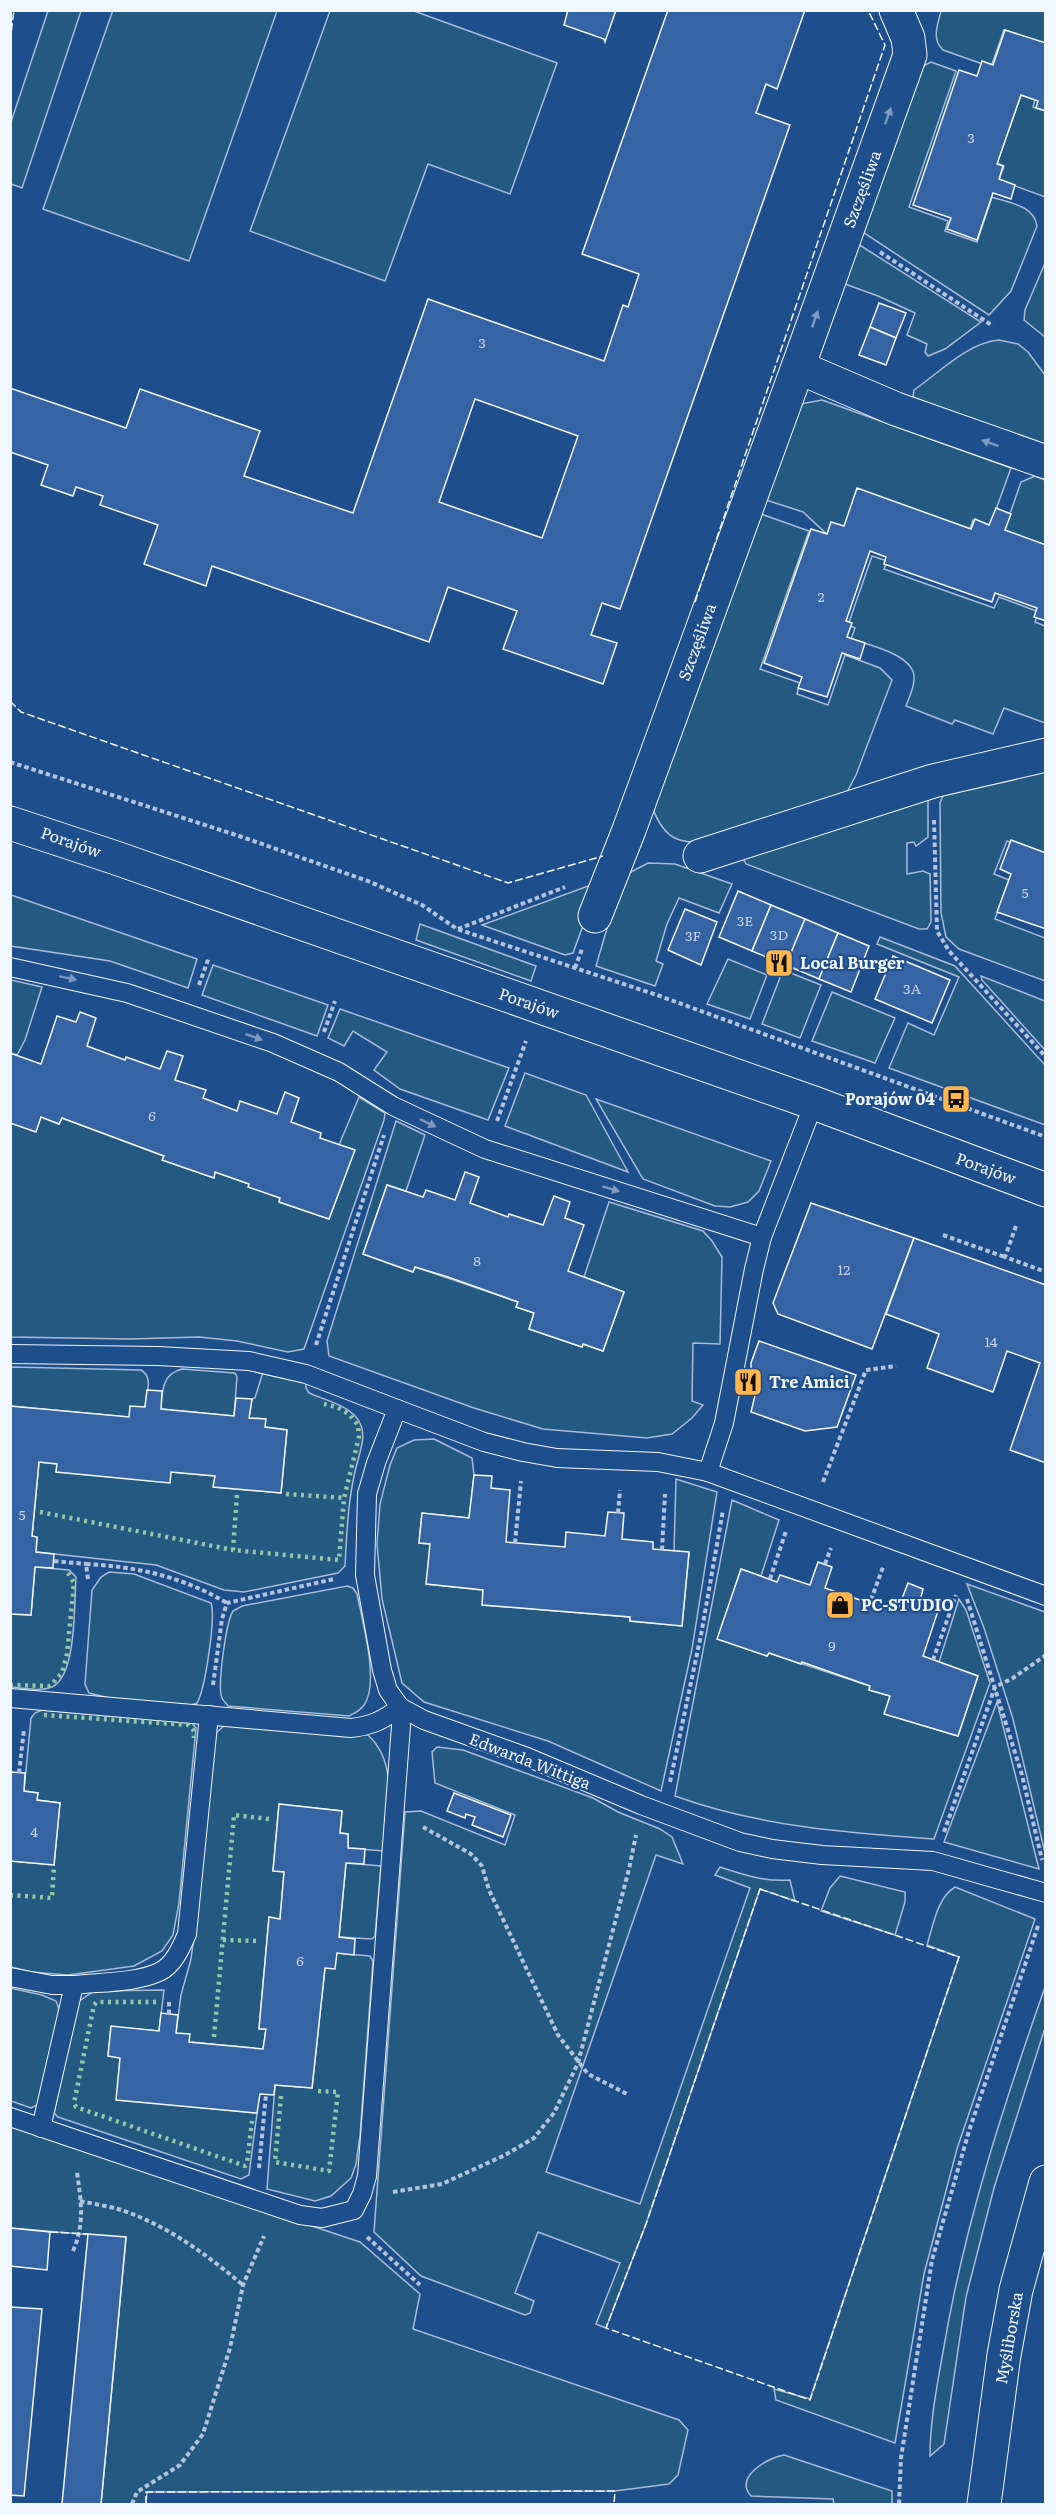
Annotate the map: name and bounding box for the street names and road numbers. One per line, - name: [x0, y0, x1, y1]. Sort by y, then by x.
- street label: Szczęśliwa: [836, 146, 886, 231]
- street label: Szczęśliwa: [671, 599, 721, 684]
- street label: Porajów: [38, 819, 105, 863]
- street label: Porajów: [496, 980, 563, 1024]
- street label: Porajów: [953, 1145, 1020, 1189]
- street label: Edwarda Wittiga: [466, 1726, 595, 1794]
- street label: Myśliborska: [988, 2289, 1028, 2386]

